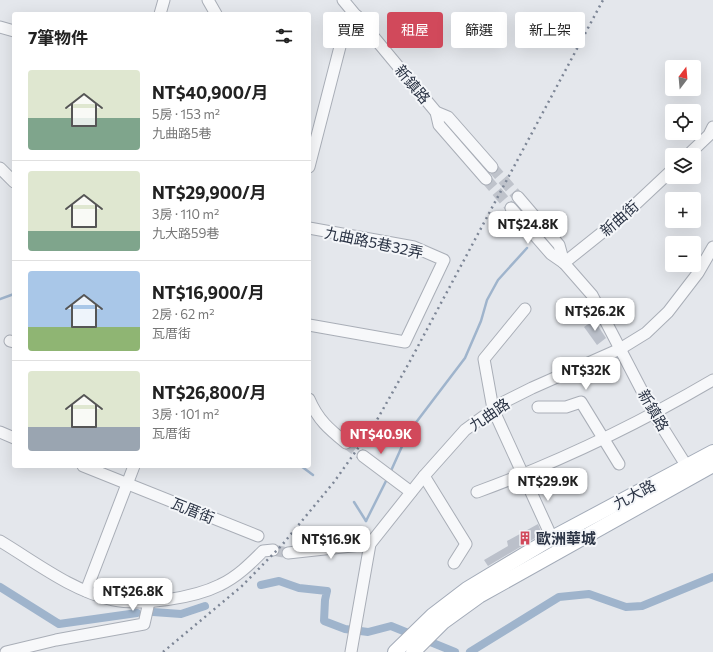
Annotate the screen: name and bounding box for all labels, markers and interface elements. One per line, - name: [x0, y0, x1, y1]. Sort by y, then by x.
- chip: 買屋: [323, 12, 379, 48]
- chip: 租屋: [387, 12, 443, 48]
- chip: 篩選: [451, 12, 507, 48]
- chip: 新上架: [515, 12, 585, 48]
- icon: filters: [273, 25, 295, 47]
- text: 7筆物件: [28, 27, 88, 48]
- north arrow: [665, 60, 701, 96]
- map controls: [665, 60, 701, 272]
- street label: 新鎮路: [392, 61, 434, 107]
- text: NT$40,900/月: [152, 82, 268, 103]
- icon: home: [60, 86, 108, 134]
- button: locate: [665, 104, 701, 140]
- text: 5房 · 153 m²: [152, 106, 220, 122]
- text: 九曲路5巷: [152, 125, 211, 141]
- button: layers: [665, 148, 701, 184]
- text: NT$29,900/月: [152, 182, 267, 203]
- icon: home: [60, 187, 108, 235]
- button: +: [665, 192, 701, 228]
- street label: 新曲街: [596, 196, 642, 240]
- text: 3房 · 110 m²: [152, 206, 219, 222]
- pin: NT$24.8K: [487, 211, 569, 245]
- text: NT$24.8K: [497, 216, 559, 232]
- street label: 九曲路5巷32弄: [323, 223, 425, 261]
- text: 九大路59巷: [152, 225, 219, 241]
- button: −: [665, 236, 701, 272]
- text: NT$16,900/月: [152, 282, 265, 303]
- icon: home: [60, 287, 108, 335]
- pin: NT$26.2K: [554, 298, 636, 332]
- text: NT$26.2K: [565, 303, 625, 319]
- text: 2房 · 62 m²: [152, 306, 214, 322]
- text: 瓦厝街: [152, 325, 191, 341]
- pin: NT$32K: [553, 357, 619, 391]
- text: NT$32K: [561, 362, 611, 378]
- text: NT$26,800/月: [152, 382, 267, 403]
- street label: 新鎮路: [635, 386, 673, 434]
- icon: home: [60, 387, 108, 435]
- street label: 九曲路: [465, 394, 513, 434]
- text: 3房 · 101 m²: [152, 406, 219, 422]
- pin: NT$40.9K: [340, 421, 422, 455]
- text: 瓦厝街: [152, 425, 191, 441]
- text: NT$40.9K: [350, 426, 412, 442]
- pin: NT$29.9K: [507, 468, 589, 502]
- text: NT$29.9K: [517, 473, 579, 489]
- street label: 九大路: [610, 475, 658, 513]
- street label: 瓦厝街: [169, 493, 217, 527]
- pin: NT$16.9K: [290, 526, 372, 560]
- place label: 歐洲華城: [536, 529, 596, 547]
- building icon: 歐洲華城: [517, 530, 533, 546]
- text: NT$16.9K: [301, 531, 361, 547]
- pin: NT$26.8K: [92, 578, 174, 612]
- text: NT$26.8K: [102, 583, 164, 599]

